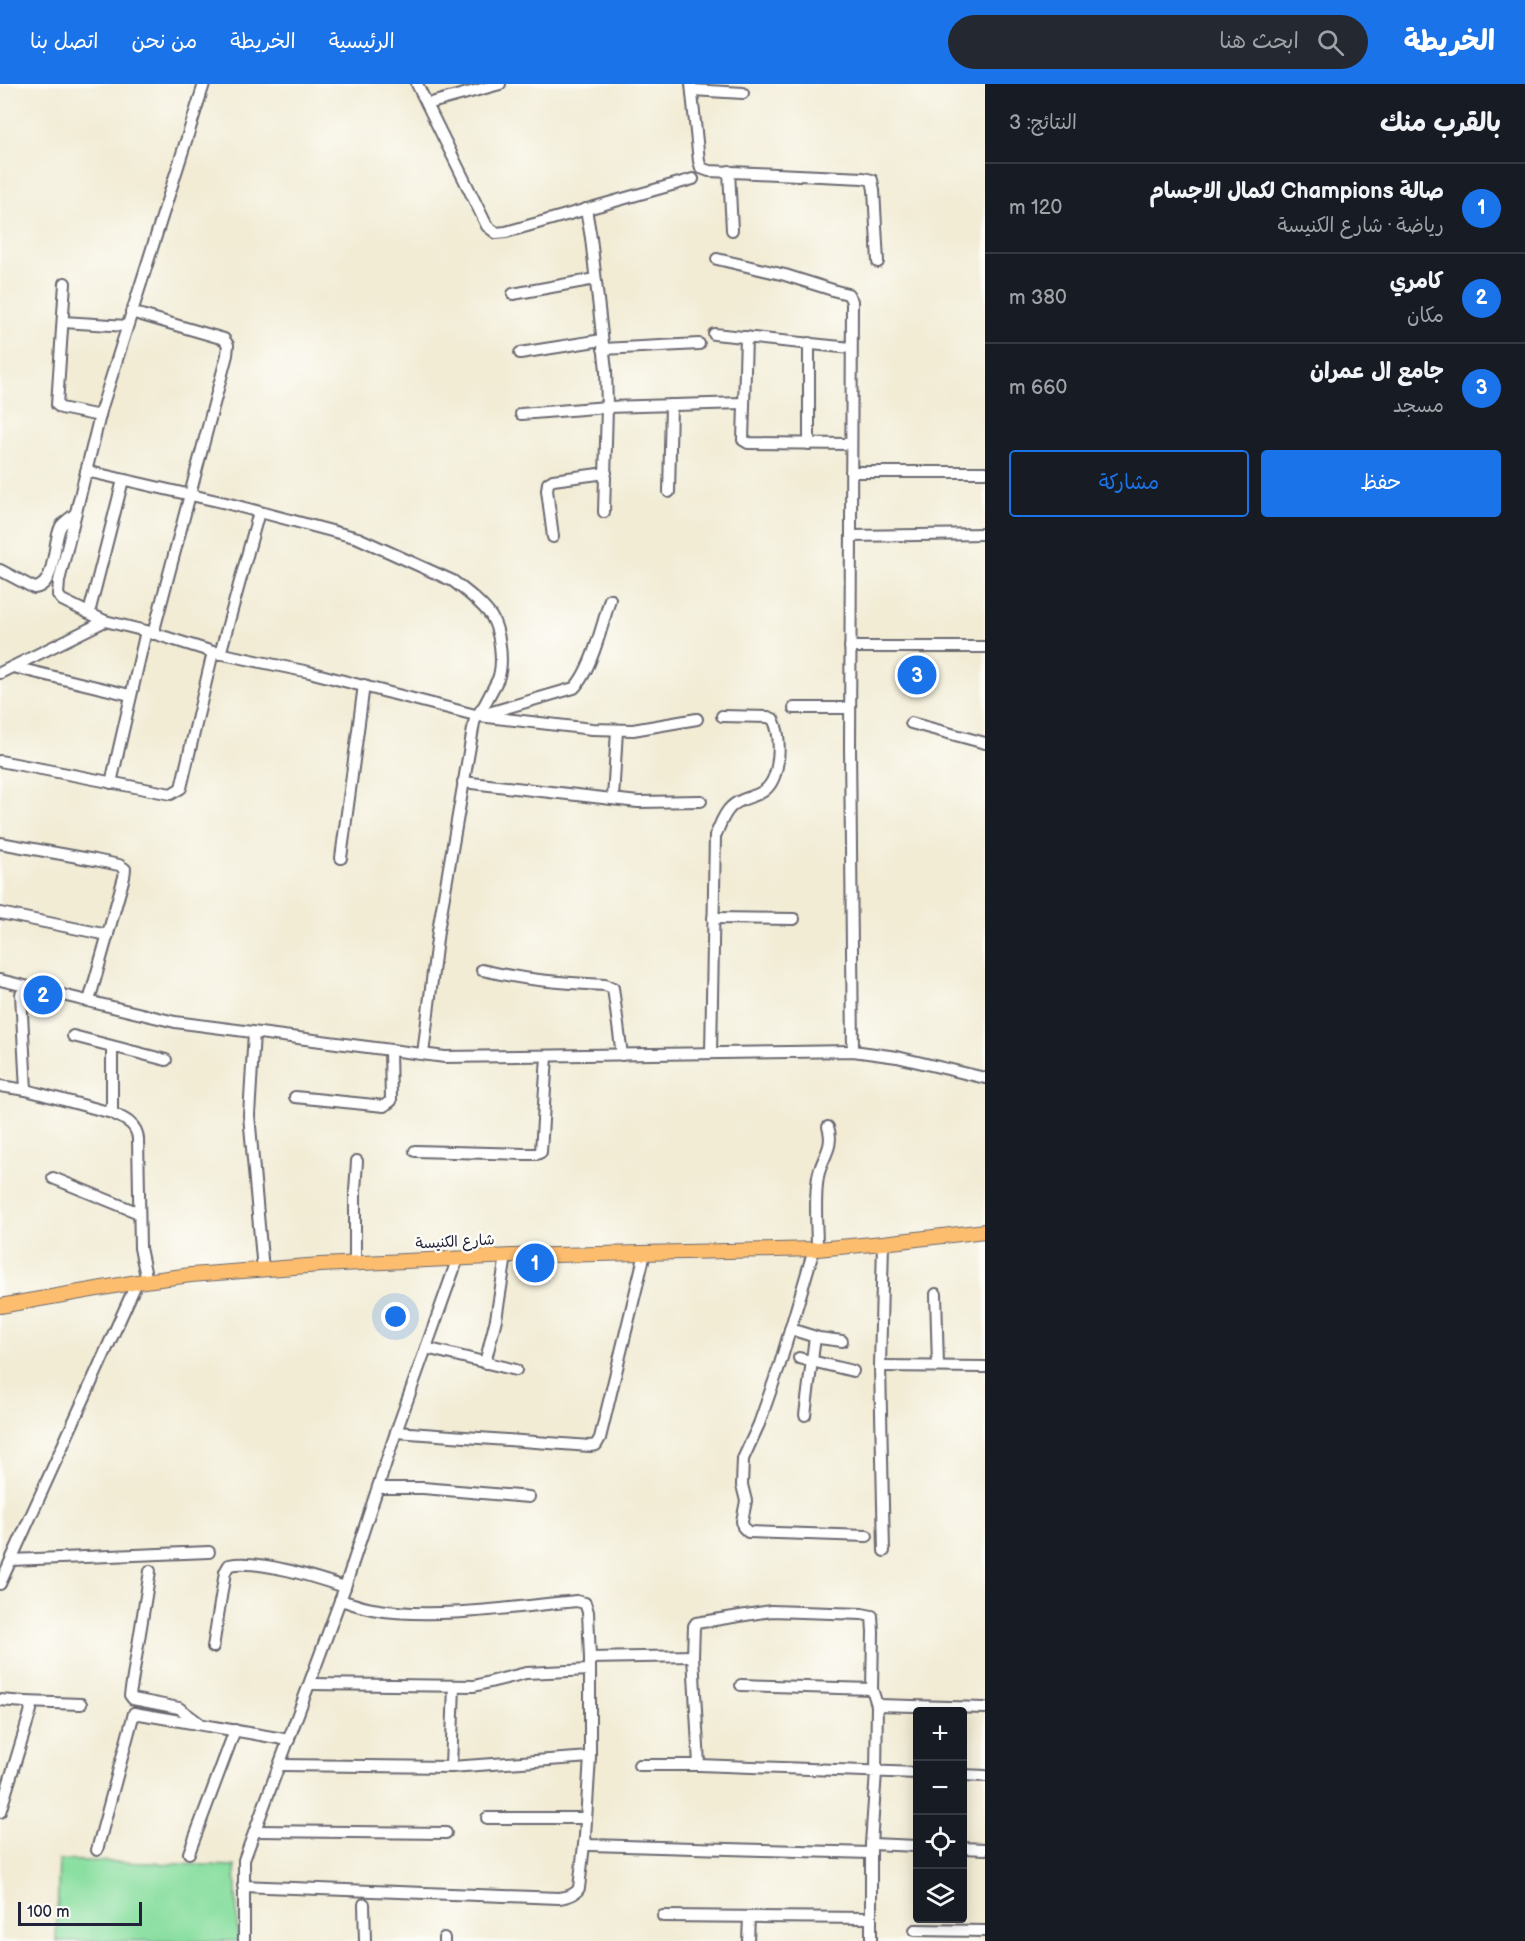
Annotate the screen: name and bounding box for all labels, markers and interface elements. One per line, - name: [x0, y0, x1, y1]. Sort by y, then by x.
- search box: [948, 15, 1368, 69]
- text: الخريطة: [1404, 25, 1495, 58]
- icon: search: [1314, 26, 1347, 59]
- text: ابحث هنا: [1219, 28, 1299, 55]
- text: اتصل بنا: [30, 29, 98, 54]
- text: من نحن: [131, 29, 197, 54]
- text: الخريطة: [230, 29, 296, 54]
- text: الرئيسية: [329, 29, 395, 54]
- text: بالقرب منك: [1380, 108, 1501, 139]
- text: النتائج: 3: [1009, 111, 1077, 135]
- text: صالة Champions لكمال الاجسام: [1149, 178, 1444, 205]
- text: 120 m: [1009, 196, 1062, 220]
- text: 1: [1477, 196, 1486, 220]
- text: رياضة · شارع الكنيسة: [1278, 214, 1444, 238]
- text: كامري: [1390, 268, 1444, 295]
- text: 380 m: [1009, 286, 1067, 310]
- text: 2: [1476, 286, 1488, 310]
- text: مكان: [1407, 304, 1444, 328]
- text: جامع ال عمران: [1310, 358, 1444, 385]
- text: 660 m: [1009, 376, 1067, 400]
- text: 3: [1476, 376, 1487, 400]
- text: مسجد: [1393, 394, 1444, 418]
- button: مشاركة: [1009, 450, 1249, 517]
- button: حفظ: [1261, 450, 1501, 517]
- pin: 3: [898, 652, 936, 698]
- pin: 2: [24, 972, 63, 1018]
- street label: شارع الكنيسة: [415, 1230, 495, 1254]
- pin: 1: [516, 1240, 554, 1286]
- your location: [381, 1302, 410, 1331]
- map controls: [913, 1707, 967, 1923]
- button: +: [913, 1707, 967, 1761]
- button: −: [913, 1761, 967, 1815]
- button: locate: [913, 1815, 967, 1869]
- button: layers: [913, 1869, 967, 1923]
- scale bar: [18, 1899, 142, 1926]
- text: 100 m: [27, 1903, 70, 1922]

